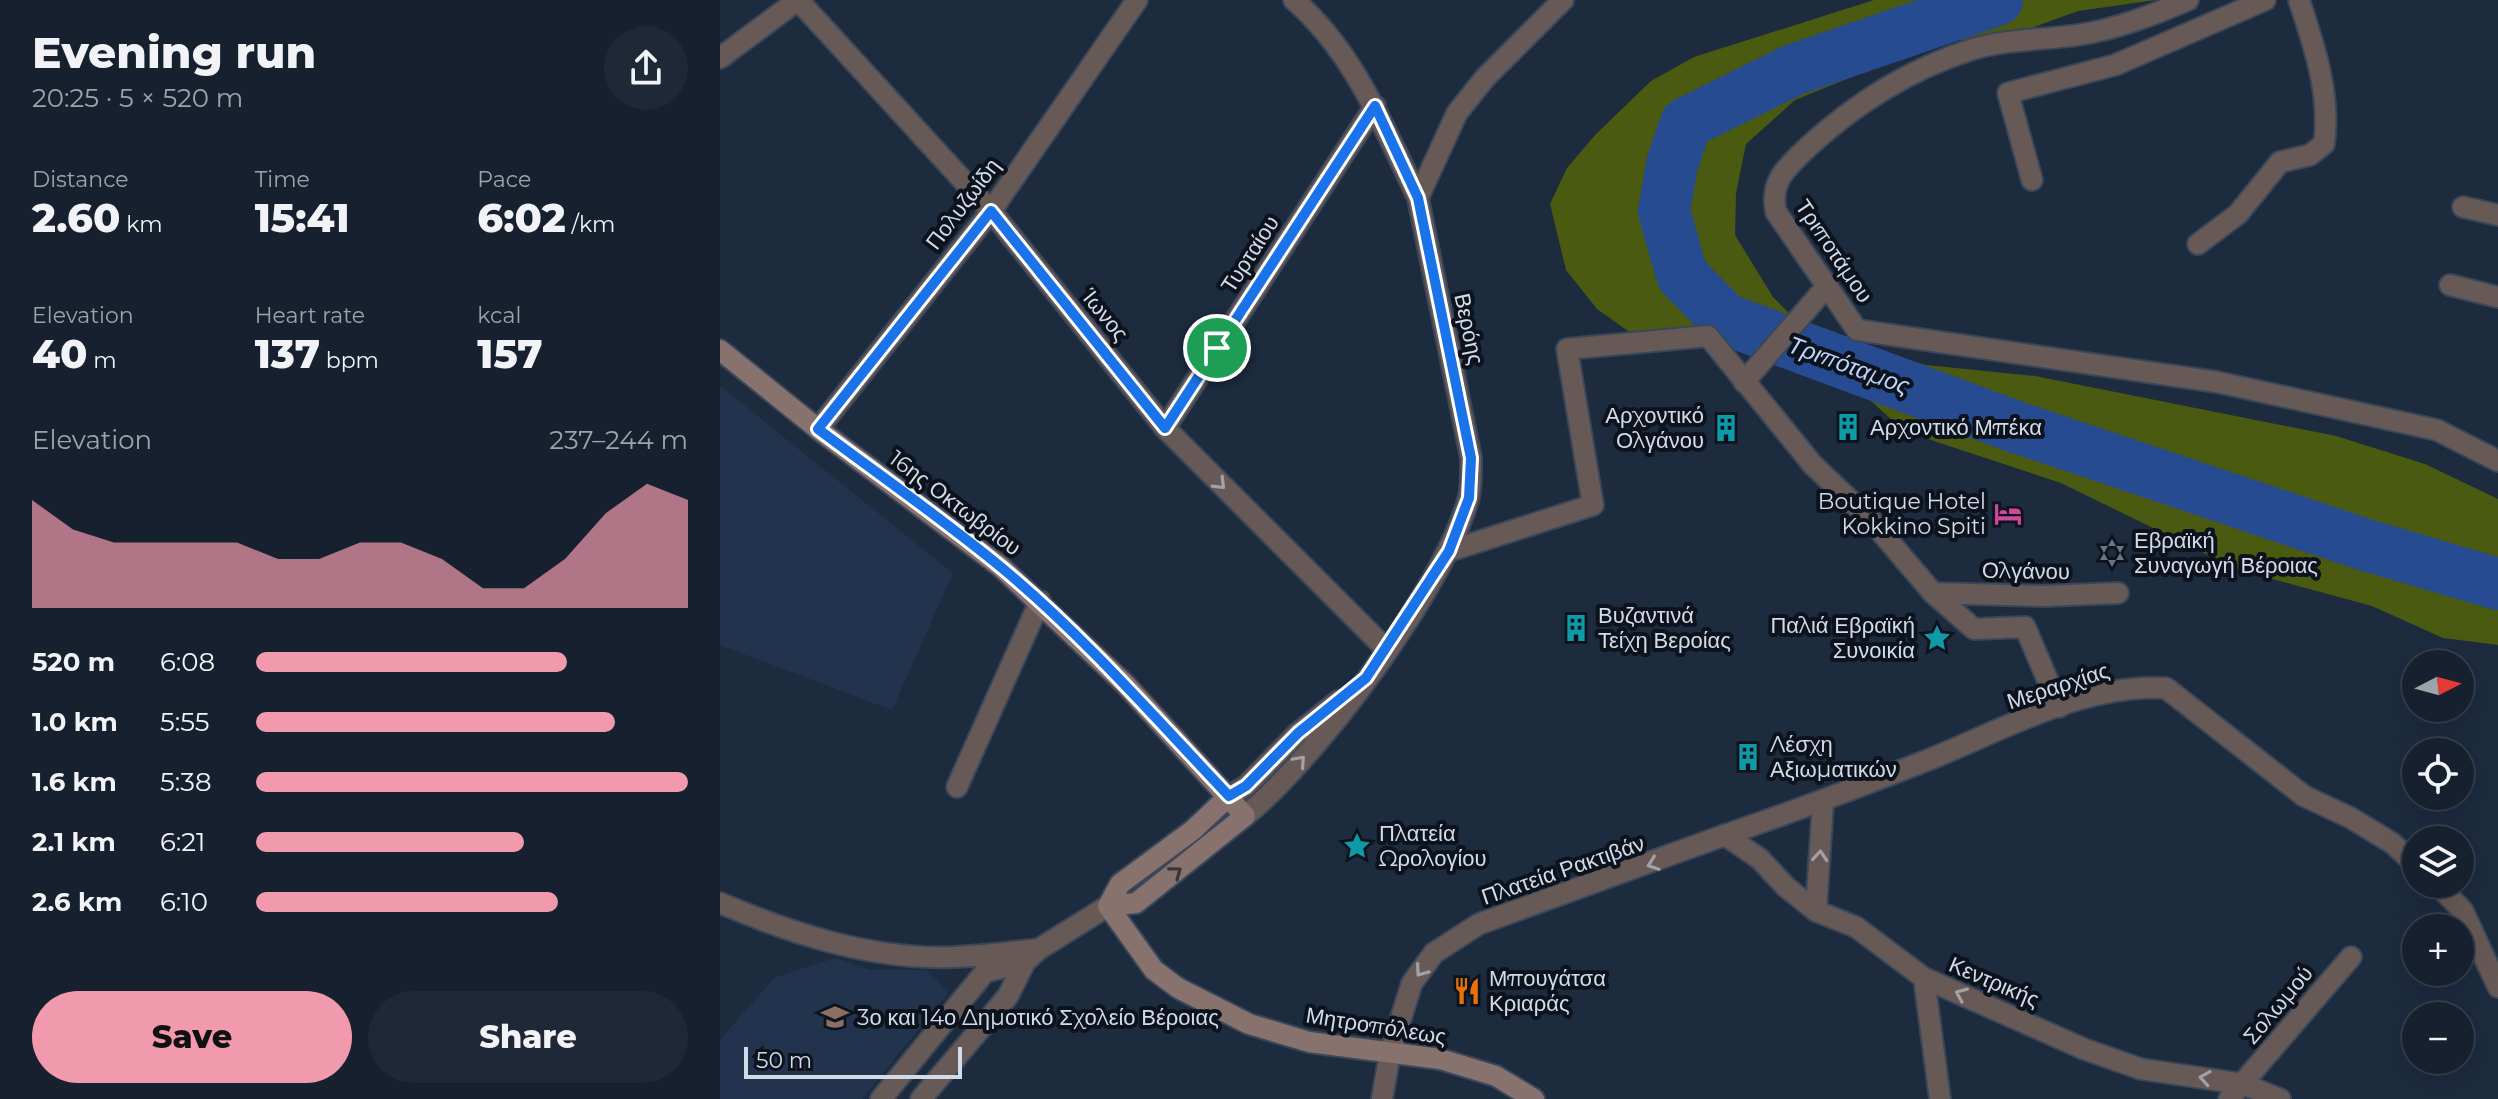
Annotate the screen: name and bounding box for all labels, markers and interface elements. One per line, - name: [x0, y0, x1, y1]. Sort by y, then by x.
- text: Evening run: [32, 25, 316, 79]
- button: share: [604, 26, 688, 110]
- text: 20:25 · 5 × 520 m: [32, 82, 243, 114]
- street label: Πολυζωίδη: [920, 153, 1006, 255]
- text: Distance: [32, 166, 129, 193]
- text: Time: [255, 166, 310, 193]
- text: Pace: [477, 166, 531, 193]
- text: 2.60: [32, 193, 120, 242]
- text: 15:41: [255, 193, 350, 242]
- text: 6:02: [477, 193, 566, 242]
- street label: Τριποτάμου: [1790, 194, 1878, 308]
- text: km: [120, 211, 163, 238]
- text: /km: [566, 211, 615, 238]
- street label: Τυρταίου: [1215, 211, 1285, 297]
- street label: Ίωνος: [1075, 283, 1134, 347]
- street label: Βερόης: [1448, 291, 1490, 367]
- text: Elevation: [32, 302, 134, 329]
- text: Heart rate: [255, 302, 365, 329]
- text: kcal: [477, 302, 521, 329]
- pin: [1183, 314, 1251, 382]
- icon: arrive: [1195, 326, 1239, 370]
- text: 40: [32, 329, 87, 378]
- text: 137: [255, 329, 320, 378]
- text: 157: [477, 329, 543, 378]
- water label: Τριπόταμος: [1784, 330, 1914, 401]
- text: m: [87, 347, 117, 374]
- text: bpm: [320, 347, 379, 374]
- place label: Αρχοντικό Ολγάνου: [1605, 402, 1704, 454]
- building icon: Αρχοντικό Μπέκα: [1833, 412, 1863, 442]
- building icon: Αρχοντικό Ολγάνου: [1711, 413, 1741, 443]
- place label: Αρχοντικό Μπέκα: [1870, 414, 2042, 441]
- text: Elevation: [32, 424, 152, 456]
- text: 237–244 m: [549, 424, 688, 456]
- street label: 16ης Οκτωβρίου: [884, 445, 1026, 561]
- one-way arrow: [1211, 474, 1225, 489]
- place label: Boutique Hotel Kokkino Spiti: [1818, 488, 1986, 540]
- hotel icon: Boutique Hotel Kokkino Spiti: [1993, 499, 2023, 529]
- place label: Εβραϊκή Συναγωγή Βέροιας: [2134, 527, 2318, 579]
- synagogue icon: Εβραϊκή Συναγωγή Βέροιας: [2097, 538, 2127, 568]
- street label: Ολγάνου: [1982, 557, 2070, 585]
- place label: Βυζαντινά Τείχη Βεροίας: [1598, 602, 1731, 654]
- place label: Παλιά Εβραϊκή Συνοικία: [1770, 612, 1915, 664]
- building icon: Βυζαντινά Τείχη Βεροίας: [1561, 613, 1591, 643]
- place icon: Παλιά Εβραϊκή Συνοικία: [1922, 623, 1952, 653]
- text: 520 m: [32, 646, 115, 678]
- text: 6:08: [160, 646, 215, 678]
- north arrow: [2402, 650, 2474, 722]
- map controls: [2402, 650, 2474, 1074]
- street label: Μεραρχίας: [2003, 657, 2113, 715]
- text: 1.0 km: [32, 706, 118, 738]
- text: 5:55: [160, 706, 210, 738]
- place label: Λέσχη Αξιωματικών: [1770, 731, 1897, 783]
- button: locate: [2402, 738, 2474, 810]
- building icon: Λέσχη Αξιωματικών: [1733, 742, 1763, 772]
- one-way arrow: [1290, 755, 1304, 770]
- text: 1.6 km: [32, 766, 117, 798]
- text: 5:38: [160, 766, 211, 798]
- place label: Πλατεία Ωρολογίου: [1379, 820, 1487, 872]
- text: 2.1 km: [32, 826, 116, 858]
- text: 6:21: [160, 826, 206, 858]
- button: layers: [2402, 826, 2474, 898]
- street label: Πλατεία Ρακτιβάν: [1478, 829, 1648, 911]
- place icon: Πλατεία Ωρολογίου: [1342, 831, 1372, 861]
- one-way arrow: [1811, 849, 1828, 862]
- one-way arrow: [1646, 854, 1660, 871]
- one-way arrow: [1167, 868, 1182, 882]
- text: 2.6 km: [32, 886, 122, 918]
- text: 6:10: [160, 886, 208, 918]
- button: +: [2402, 914, 2474, 986]
- street label: Κεντρικής: [1945, 951, 2043, 1013]
- street label: Σολωμού: [2237, 960, 2319, 1050]
- one-way arrow: [1416, 963, 1430, 977]
- place label: Μπουγάτσα Κριαράς: [1489, 965, 1606, 1017]
- restaurant icon: Μπουγάτσα Κριαράς: [1452, 976, 1482, 1006]
- one-way arrow: [1955, 988, 1969, 1004]
- button: Save: [32, 991, 352, 1083]
- button: Share: [368, 991, 688, 1083]
- school or university icon: 3ο και 14ο Δημοτικό Σχολείο Βέροιας: [820, 1002, 850, 1032]
- street label: Μητροπόλεως: [1304, 1002, 1448, 1050]
- button: −: [2402, 1002, 2474, 1074]
- place label: 3ο και 14ο Δημοτικό Σχολείο Βέροιας: [857, 1004, 1219, 1031]
- scale bar: [744, 1043, 962, 1079]
- text: 50 m: [756, 1047, 812, 1074]
- one-way arrow: [2198, 1070, 2212, 1087]

